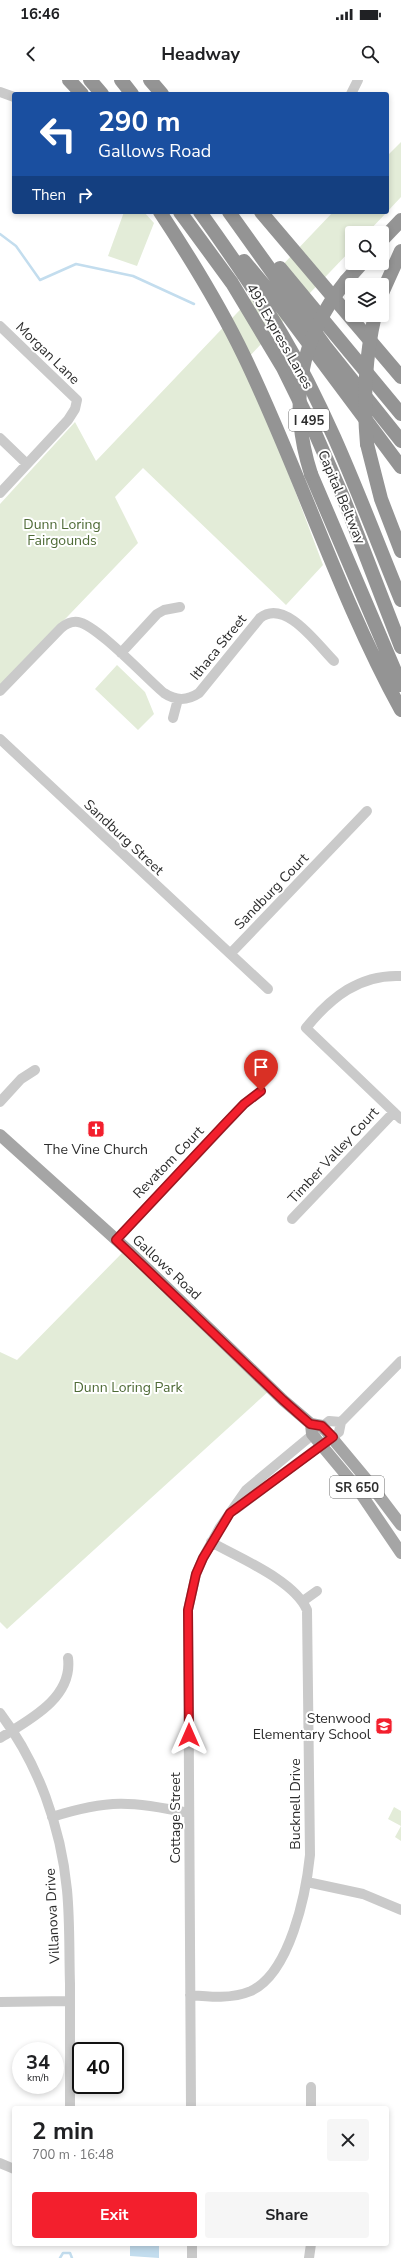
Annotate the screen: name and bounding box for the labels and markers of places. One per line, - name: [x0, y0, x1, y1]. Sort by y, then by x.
- pin: [244, 1050, 278, 1091]
- church icon: The Vine Church: [86, 1119, 106, 1139]
- place label: The Vine Church: [44, 1140, 148, 1159]
- place label: Stenwood Elementary School: [253, 1709, 372, 1744]
- school or university icon: Stenwood Elementary School: [374, 1716, 394, 1736]

